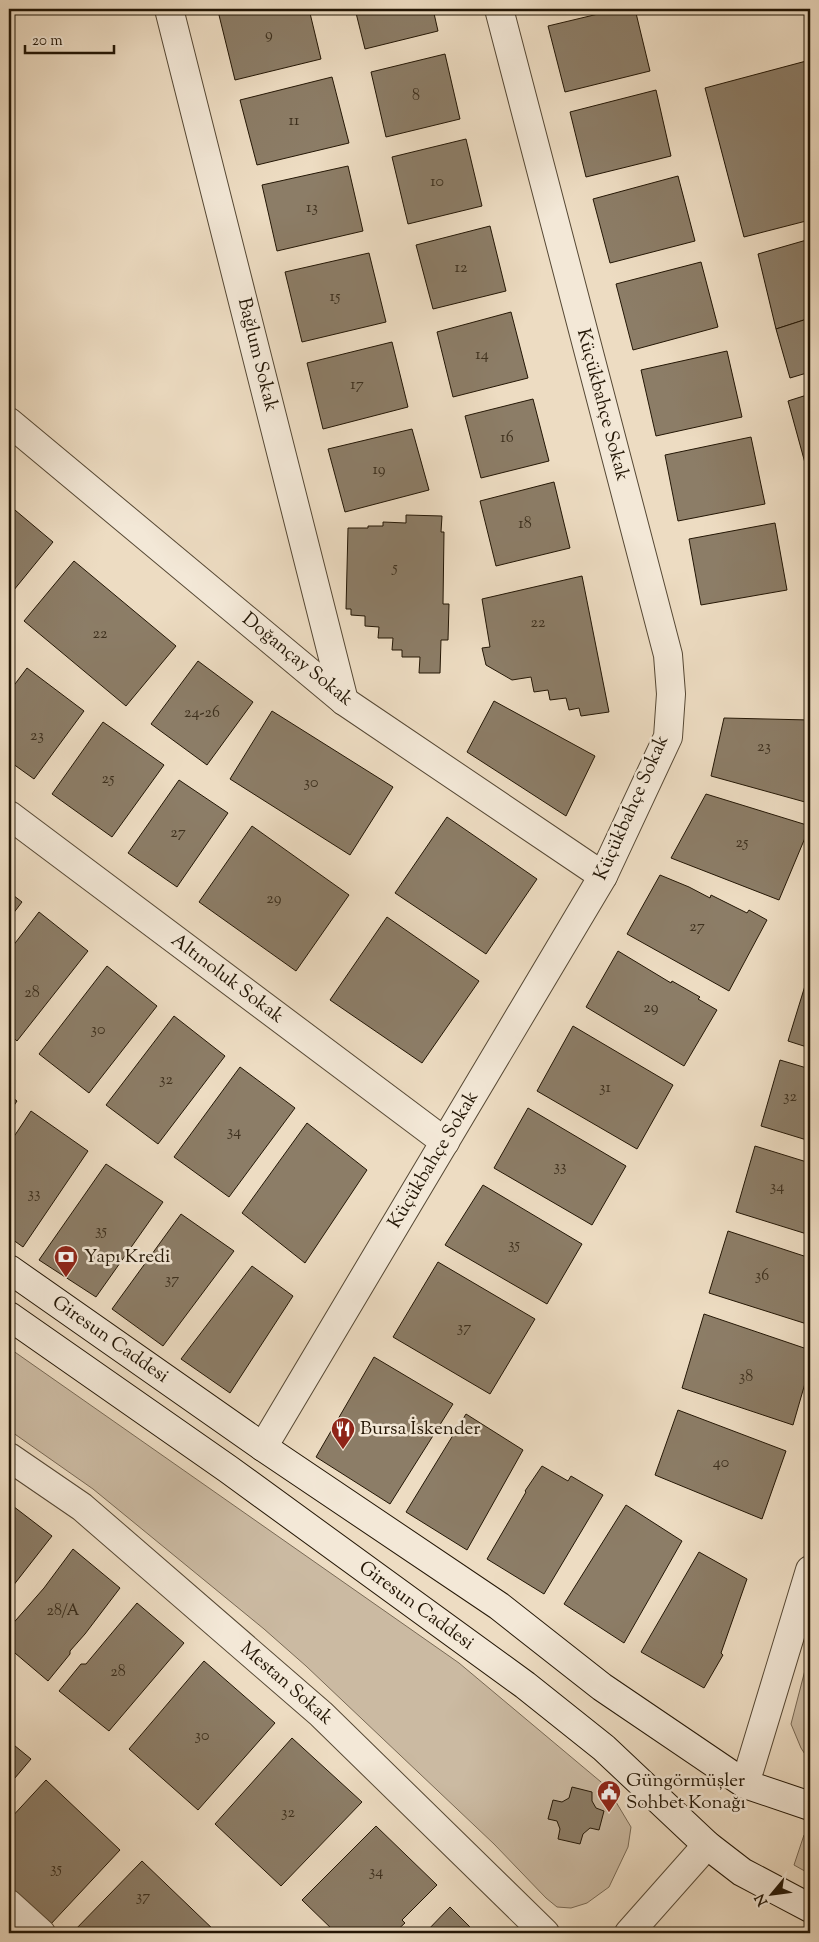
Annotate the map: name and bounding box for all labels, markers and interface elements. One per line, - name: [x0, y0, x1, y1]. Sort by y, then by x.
- scale bar: [25, 22, 114, 54]
- house number: 9: [265, 24, 273, 47]
- text: 20 m: [32, 31, 63, 52]
- house number: 8: [412, 85, 420, 108]
- house number: 11: [289, 110, 300, 133]
- house number: 10: [430, 171, 444, 194]
- house number: 13: [306, 197, 318, 220]
- house number: 12: [455, 257, 468, 280]
- house number: 15: [330, 286, 341, 309]
- street label: Bağlum Sokak: [230, 295, 284, 415]
- street label: Küçükbahçe Sokak: [569, 326, 635, 485]
- house number: 14: [475, 344, 489, 367]
- house number: 17: [350, 374, 364, 397]
- house number: 16: [500, 427, 514, 450]
- house number: 19: [372, 459, 386, 482]
- house number: 18: [518, 513, 532, 536]
- house number: 5: [391, 557, 398, 580]
- street label: Doğançay Sokak: [236, 607, 359, 714]
- house number: 22: [531, 612, 546, 635]
- house number: 22: [93, 623, 108, 646]
- house number: 24-26: [184, 702, 220, 725]
- house number: 23: [30, 725, 44, 748]
- street label: Küçükbahçe Sokak: [588, 730, 676, 885]
- house number: 23: [757, 736, 771, 759]
- house number: 25: [102, 768, 115, 791]
- house number: 30: [304, 772, 318, 795]
- house number: 27: [170, 822, 186, 845]
- house number: 25: [736, 832, 749, 855]
- house number: 29: [266, 888, 282, 911]
- house number: 27: [689, 916, 705, 939]
- street label: Altınoluk Sokak: [165, 927, 290, 1031]
- house number: 28: [24, 982, 40, 1005]
- house number: 29: [643, 997, 659, 1020]
- house number: 30: [91, 1019, 105, 1042]
- house number: 32: [159, 1069, 173, 1092]
- house number: 31: [599, 1077, 612, 1100]
- street label: Küçükbahçe Sokak: [382, 1085, 486, 1234]
- house number: 32: [783, 1086, 797, 1109]
- house number: 34: [227, 1121, 241, 1144]
- house number: 33: [554, 1156, 566, 1179]
- house number: 34: [770, 1176, 784, 1199]
- house number: 33: [28, 1183, 40, 1206]
- house number: 35: [95, 1220, 107, 1243]
- house number: 35: [508, 1234, 520, 1257]
- bank icon: Yapı Kredi: [53, 1244, 79, 1278]
- place label: Yapı Kredi: [84, 1244, 170, 1271]
- house number: 36: [755, 1265, 769, 1288]
- house number: 37: [165, 1269, 179, 1292]
- street label: Giresun Caddesi: [46, 1290, 174, 1390]
- house number: 37: [457, 1317, 471, 1340]
- house number: 38: [739, 1366, 753, 1389]
- restaurant icon: Bursa İskender: [330, 1416, 356, 1450]
- place label: Bursa İskender: [360, 1416, 480, 1443]
- house number: 40: [713, 1452, 729, 1475]
- street label: Giresun Caddesi: [353, 1555, 479, 1657]
- house number: 28/A: [46, 1600, 80, 1623]
- street label: Mestan Sokak: [234, 1636, 339, 1732]
- house number: 28: [110, 1661, 126, 1684]
- house number: 30: [195, 1725, 209, 1748]
- place label: Güngörmüşler Sohbet Konağı: [626, 1768, 746, 1817]
- public building icon: Güngörmüşler Sohbet Konağı: [596, 1779, 622, 1813]
- house number: 32: [281, 1802, 295, 1825]
- house number: 35: [50, 1858, 62, 1881]
- house number: 34: [369, 1861, 383, 1884]
- north arrow: [746, 1870, 796, 1920]
- house number: 37: [136, 1886, 150, 1909]
- text: N: [751, 1890, 774, 1909]

